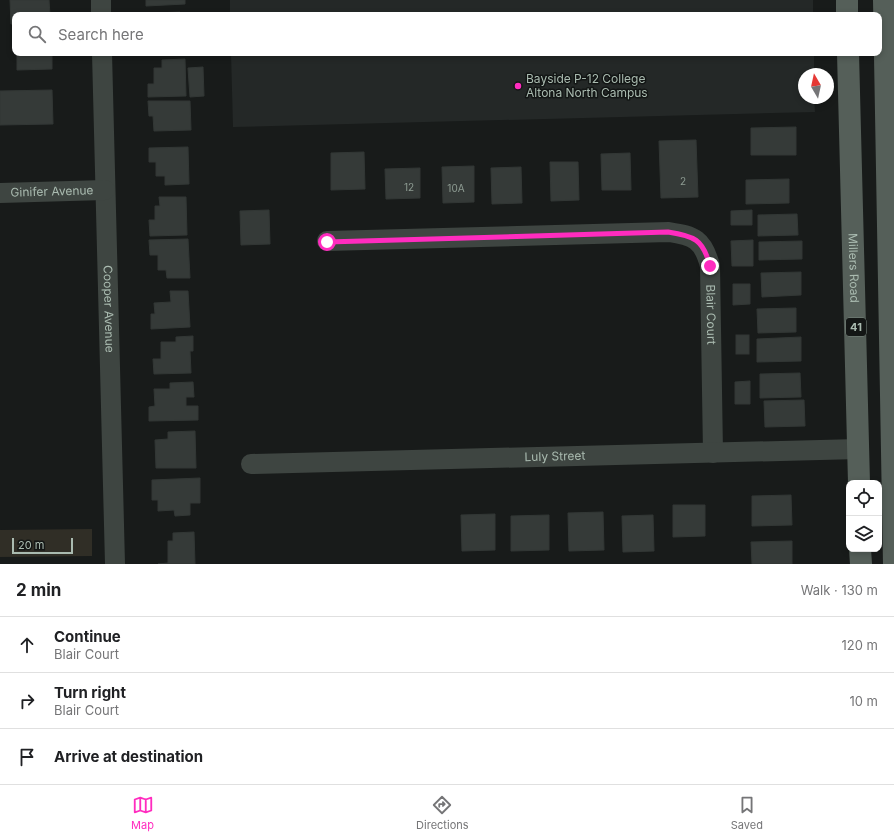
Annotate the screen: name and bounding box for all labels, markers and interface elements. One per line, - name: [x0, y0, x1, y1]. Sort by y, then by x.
- search box: [12, 12, 882, 56]
- icon: search: [26, 23, 48, 45]
- text: Search here: [58, 25, 144, 44]
- north arrow: [798, 68, 834, 104]
- place label: Bayside P-12 College Altona North Campus: [526, 71, 648, 100]
- marker: Bayside P-12 College Altona North Campus: [513, 81, 523, 91]
- house number: 2: [680, 175, 686, 187]
- house number: 12: [404, 181, 414, 193]
- street label: Ginifer Avenue: [10, 182, 94, 200]
- house number: 10A: [447, 182, 465, 194]
- route start: [318, 233, 336, 251]
- street label: Millers Road: [846, 233, 862, 303]
- route end: [701, 257, 719, 275]
- street label: Cooper Avenue: [100, 265, 118, 353]
- street label: Blair Court: [703, 284, 719, 345]
- road number: 41: [846, 318, 866, 336]
- street label: Luly Street: [524, 448, 586, 464]
- map controls: [846, 480, 882, 552]
- button: locate: [846, 480, 882, 516]
- button: layers: [846, 516, 882, 552]
- scale bar: [12, 536, 73, 555]
- text: 20 m: [18, 538, 44, 552]
- text: 2 min: [16, 580, 61, 600]
- text: Walk · 130 m: [801, 582, 878, 598]
- text: Continue: [54, 627, 121, 646]
- icon: ahead: [16, 634, 38, 656]
- text: 120 m: [842, 637, 878, 653]
- text: Blair Court: [54, 646, 119, 662]
- text: Turn right: [54, 683, 126, 702]
- icon: right: [16, 690, 38, 712]
- text: 10 m: [849, 693, 878, 709]
- text: Blair Court: [54, 702, 119, 718]
- icon: arrive: [16, 746, 38, 768]
- text: Arrive at destination: [54, 747, 203, 766]
- tab: Map: [131, 794, 154, 832]
- tab: Directions: [416, 794, 469, 832]
- tab: Saved: [731, 794, 763, 832]

